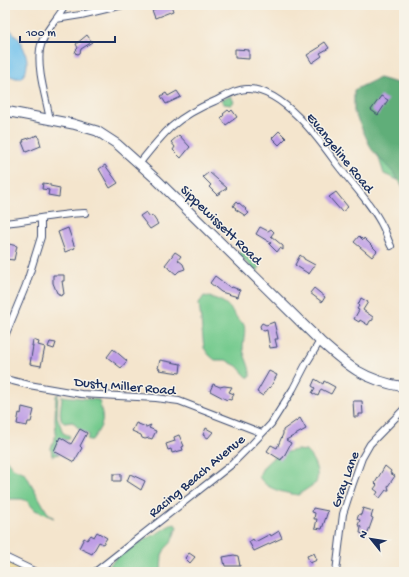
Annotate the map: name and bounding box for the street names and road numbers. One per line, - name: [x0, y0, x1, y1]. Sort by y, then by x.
- street label: Evangeline Road: [301, 110, 378, 199]
- street label: Sippewissett Road: [176, 182, 266, 270]
- street label: Dusty Miller Road: [72, 375, 178, 401]
- street label: Racing Beach Avenue: [146, 431, 250, 522]
- street label: Gray Lane: [328, 449, 365, 510]

